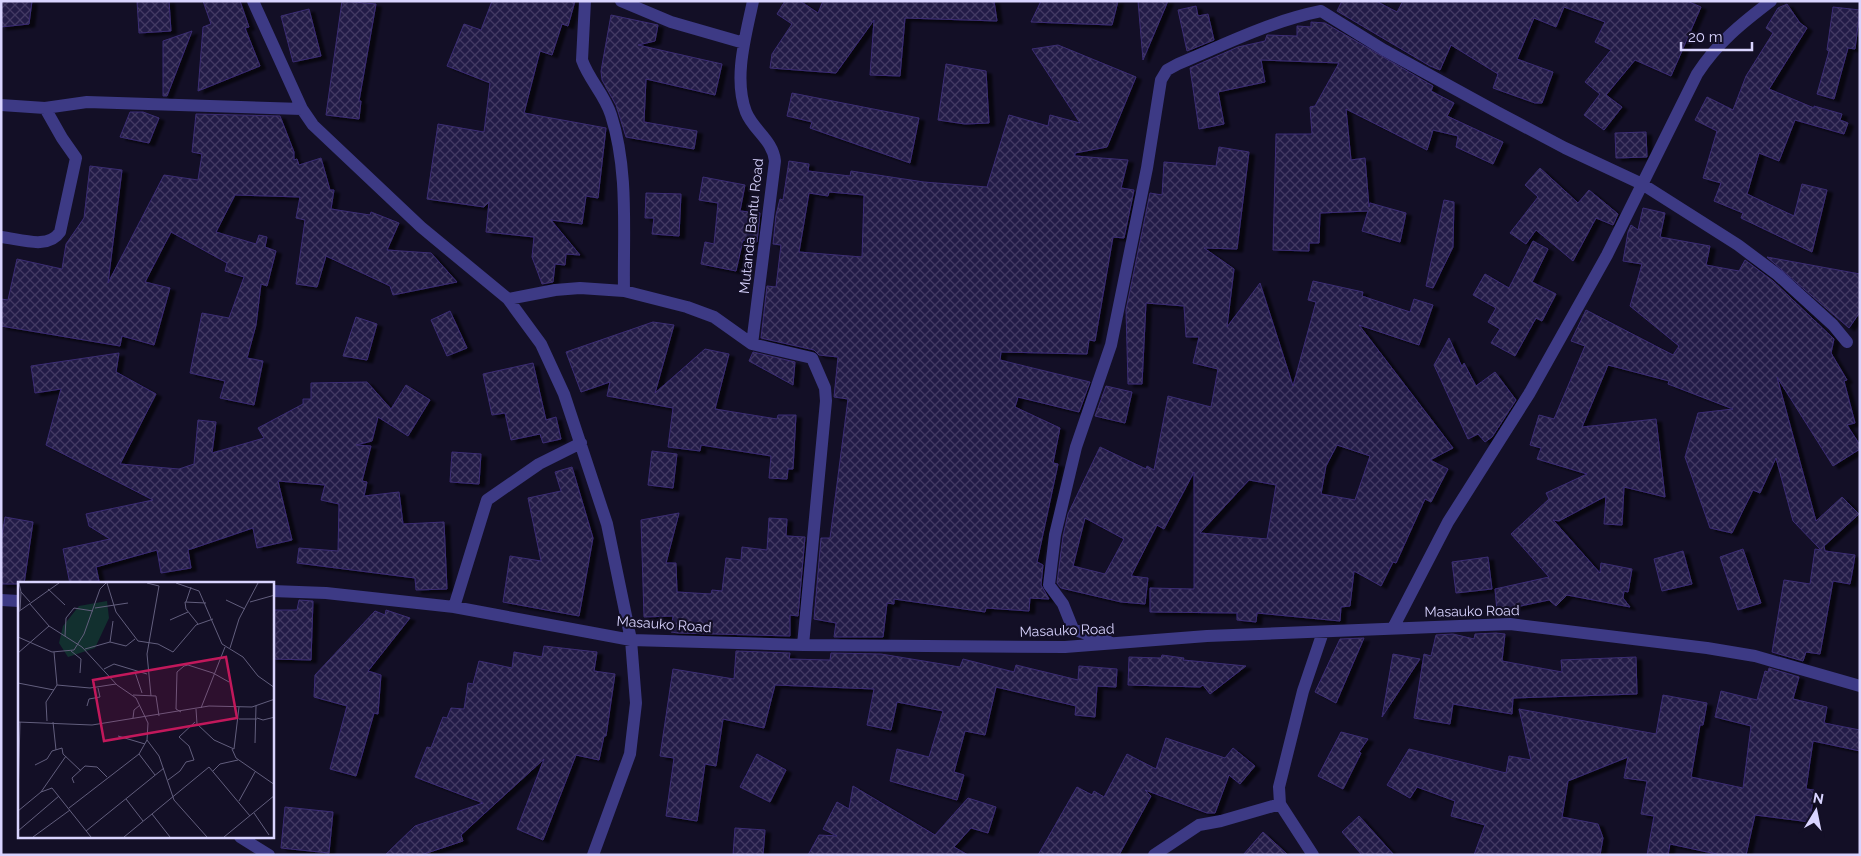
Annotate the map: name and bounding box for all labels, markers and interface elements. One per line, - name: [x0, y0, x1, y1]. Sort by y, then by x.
- scale bar: [1681, 20, 1752, 52]
- text: 20 m: [1688, 28, 1723, 46]
- street label: Mutanda Bantu Road: [736, 157, 766, 295]
- inset map: [18, 582, 274, 838]
- street label: Masauko Road: [1424, 602, 1520, 620]
- street label: Masauko Road: [616, 613, 712, 635]
- street label: Masauko Road: [1019, 620, 1115, 640]
- north arrow: [1791, 786, 1841, 836]
- text: N: [1812, 789, 1825, 807]

